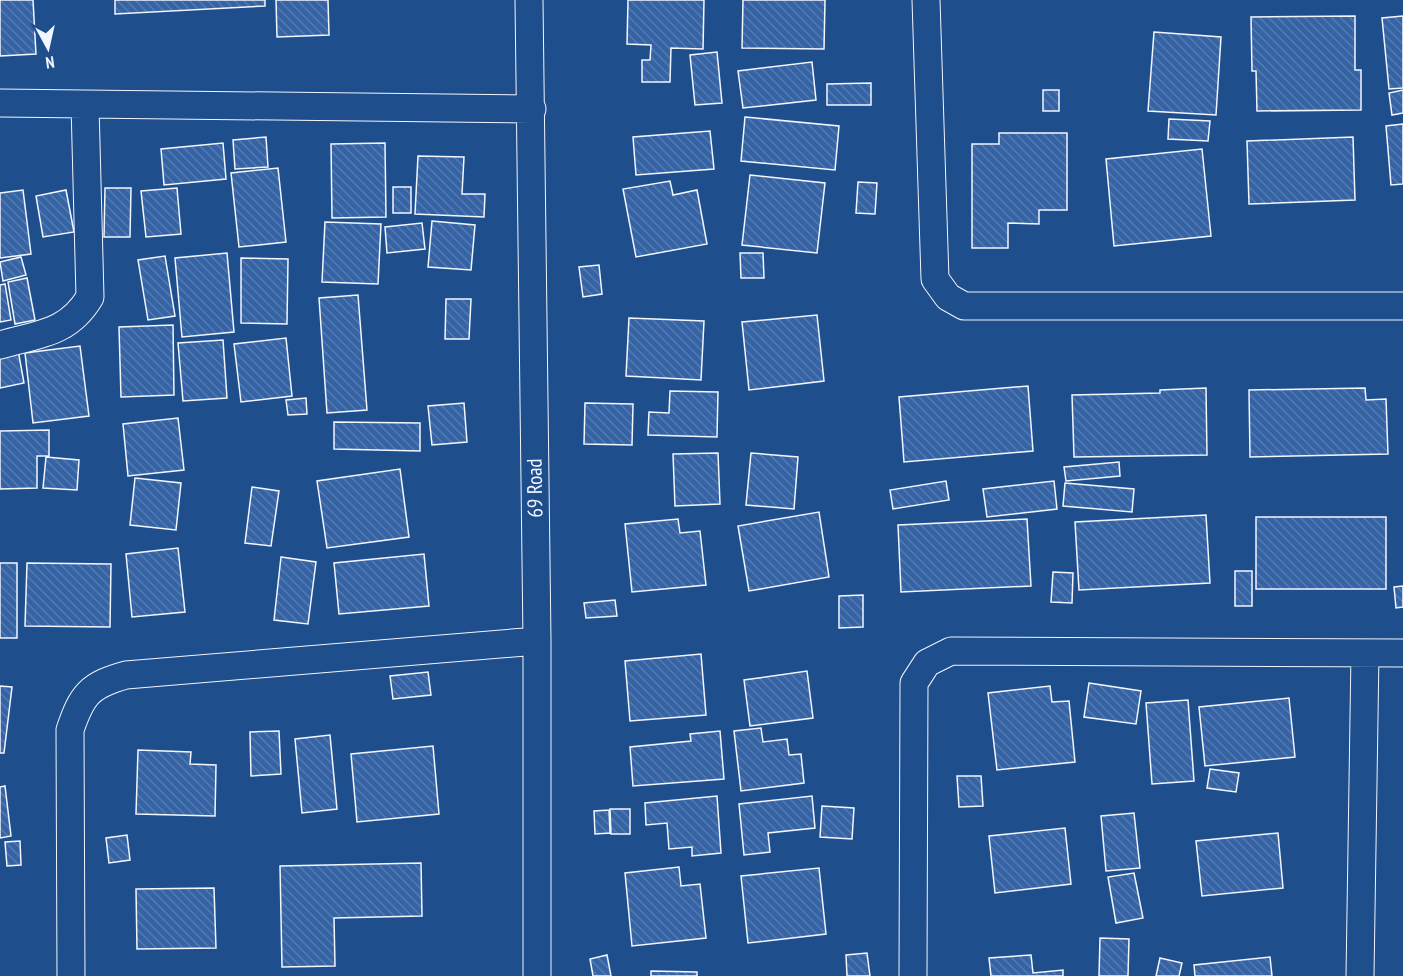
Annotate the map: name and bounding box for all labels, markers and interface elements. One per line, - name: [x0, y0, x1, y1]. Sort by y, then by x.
- north arrow: [18, 18, 78, 78]
- text: N: [44, 52, 56, 73]
- street label: 69 Road: [520, 458, 549, 518]

